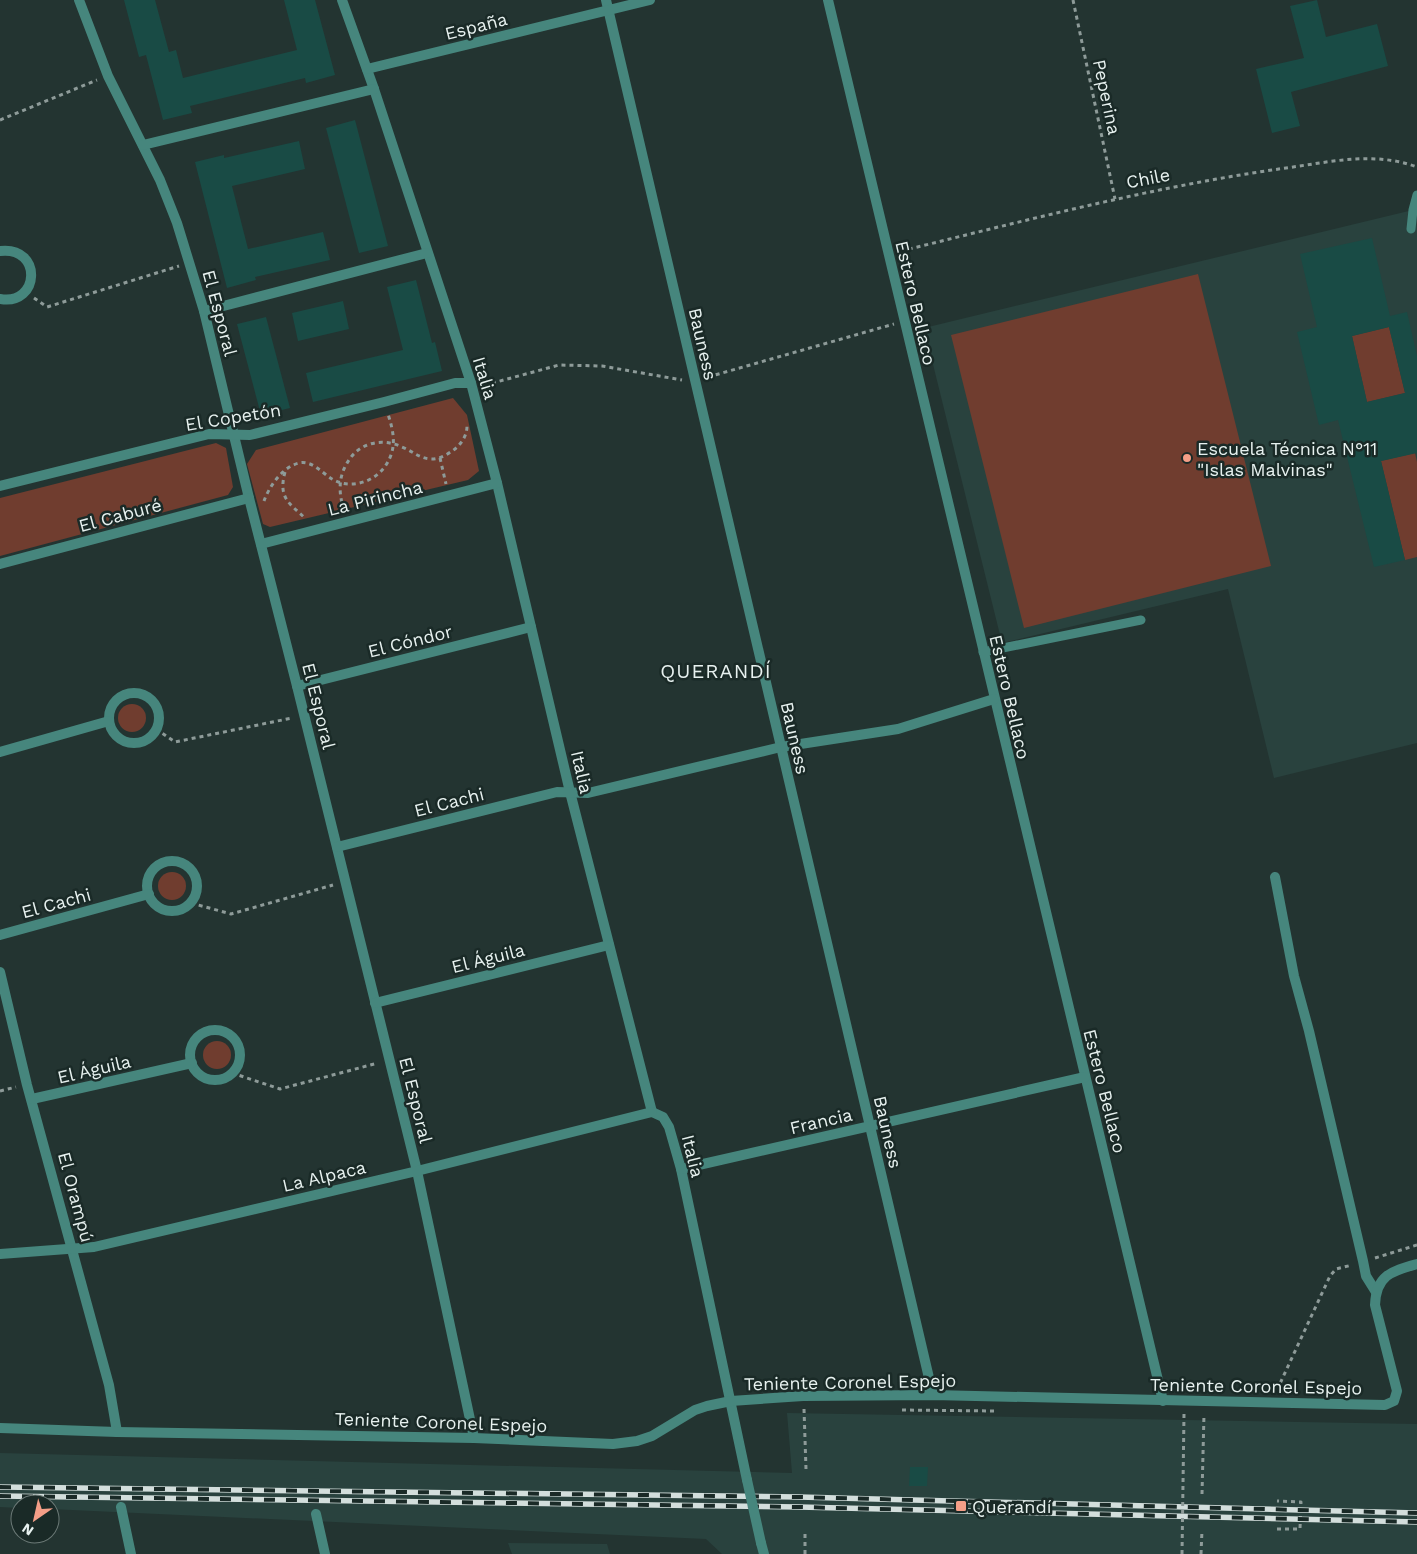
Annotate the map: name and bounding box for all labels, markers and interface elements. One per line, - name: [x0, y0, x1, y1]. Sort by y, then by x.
- street label: España: [443, 8, 509, 44]
- street label: Peperina: [1089, 57, 1125, 137]
- street label: Chile: [1124, 163, 1172, 193]
- street label: Estero Bellaco: [891, 239, 941, 367]
- street label: El Esporal: [198, 268, 242, 359]
- street label: Bauness: [684, 306, 722, 382]
- street label: Italia: [469, 354, 501, 402]
- street label: El Copetón: [184, 399, 282, 435]
- place label: Escuela Técnica N°11 "Islas Malvinas": [1197, 438, 1377, 480]
- marker: Escuela Técnica N°11 "Islas Malvinas": [1181, 452, 1193, 464]
- street label: La Pirincha: [325, 476, 425, 520]
- street label: El Caburé: [76, 494, 164, 536]
- street label: El Cóndor: [366, 620, 454, 662]
- street label: Estero Bellaco: [985, 633, 1035, 761]
- district label: QUERANDÍ: [660, 659, 772, 683]
- street label: El Esporal: [298, 661, 340, 752]
- street label: Bauness: [776, 700, 814, 776]
- street label: Italia: [567, 748, 597, 796]
- street label: El Cachi: [412, 783, 486, 821]
- street label: El Cachi: [19, 884, 93, 922]
- street label: El Águila: [449, 939, 527, 977]
- street label: Estero Bellaco: [1079, 1027, 1131, 1155]
- street label: El Águila: [55, 1050, 133, 1088]
- street label: El Esporal: [395, 1055, 437, 1146]
- street label: Bauness: [869, 1094, 907, 1170]
- street label: Francia: [788, 1104, 854, 1138]
- street label: Italia: [678, 1132, 708, 1180]
- street label: El Orampú: [54, 1150, 98, 1244]
- street label: La Alpaca: [280, 1156, 368, 1196]
- street label: Teniente Coronel Espejo: [744, 1370, 956, 1394]
- street label: Teniente Coronel Espejo: [1150, 1374, 1362, 1398]
- street label: Teniente Coronel Espejo: [334, 1408, 548, 1436]
- north arrow: [10, 1494, 60, 1544]
- place label: Querandí: [972, 1496, 1052, 1517]
- marker: Querandí: [954, 1499, 968, 1513]
- text: N: [19, 1520, 37, 1539]

